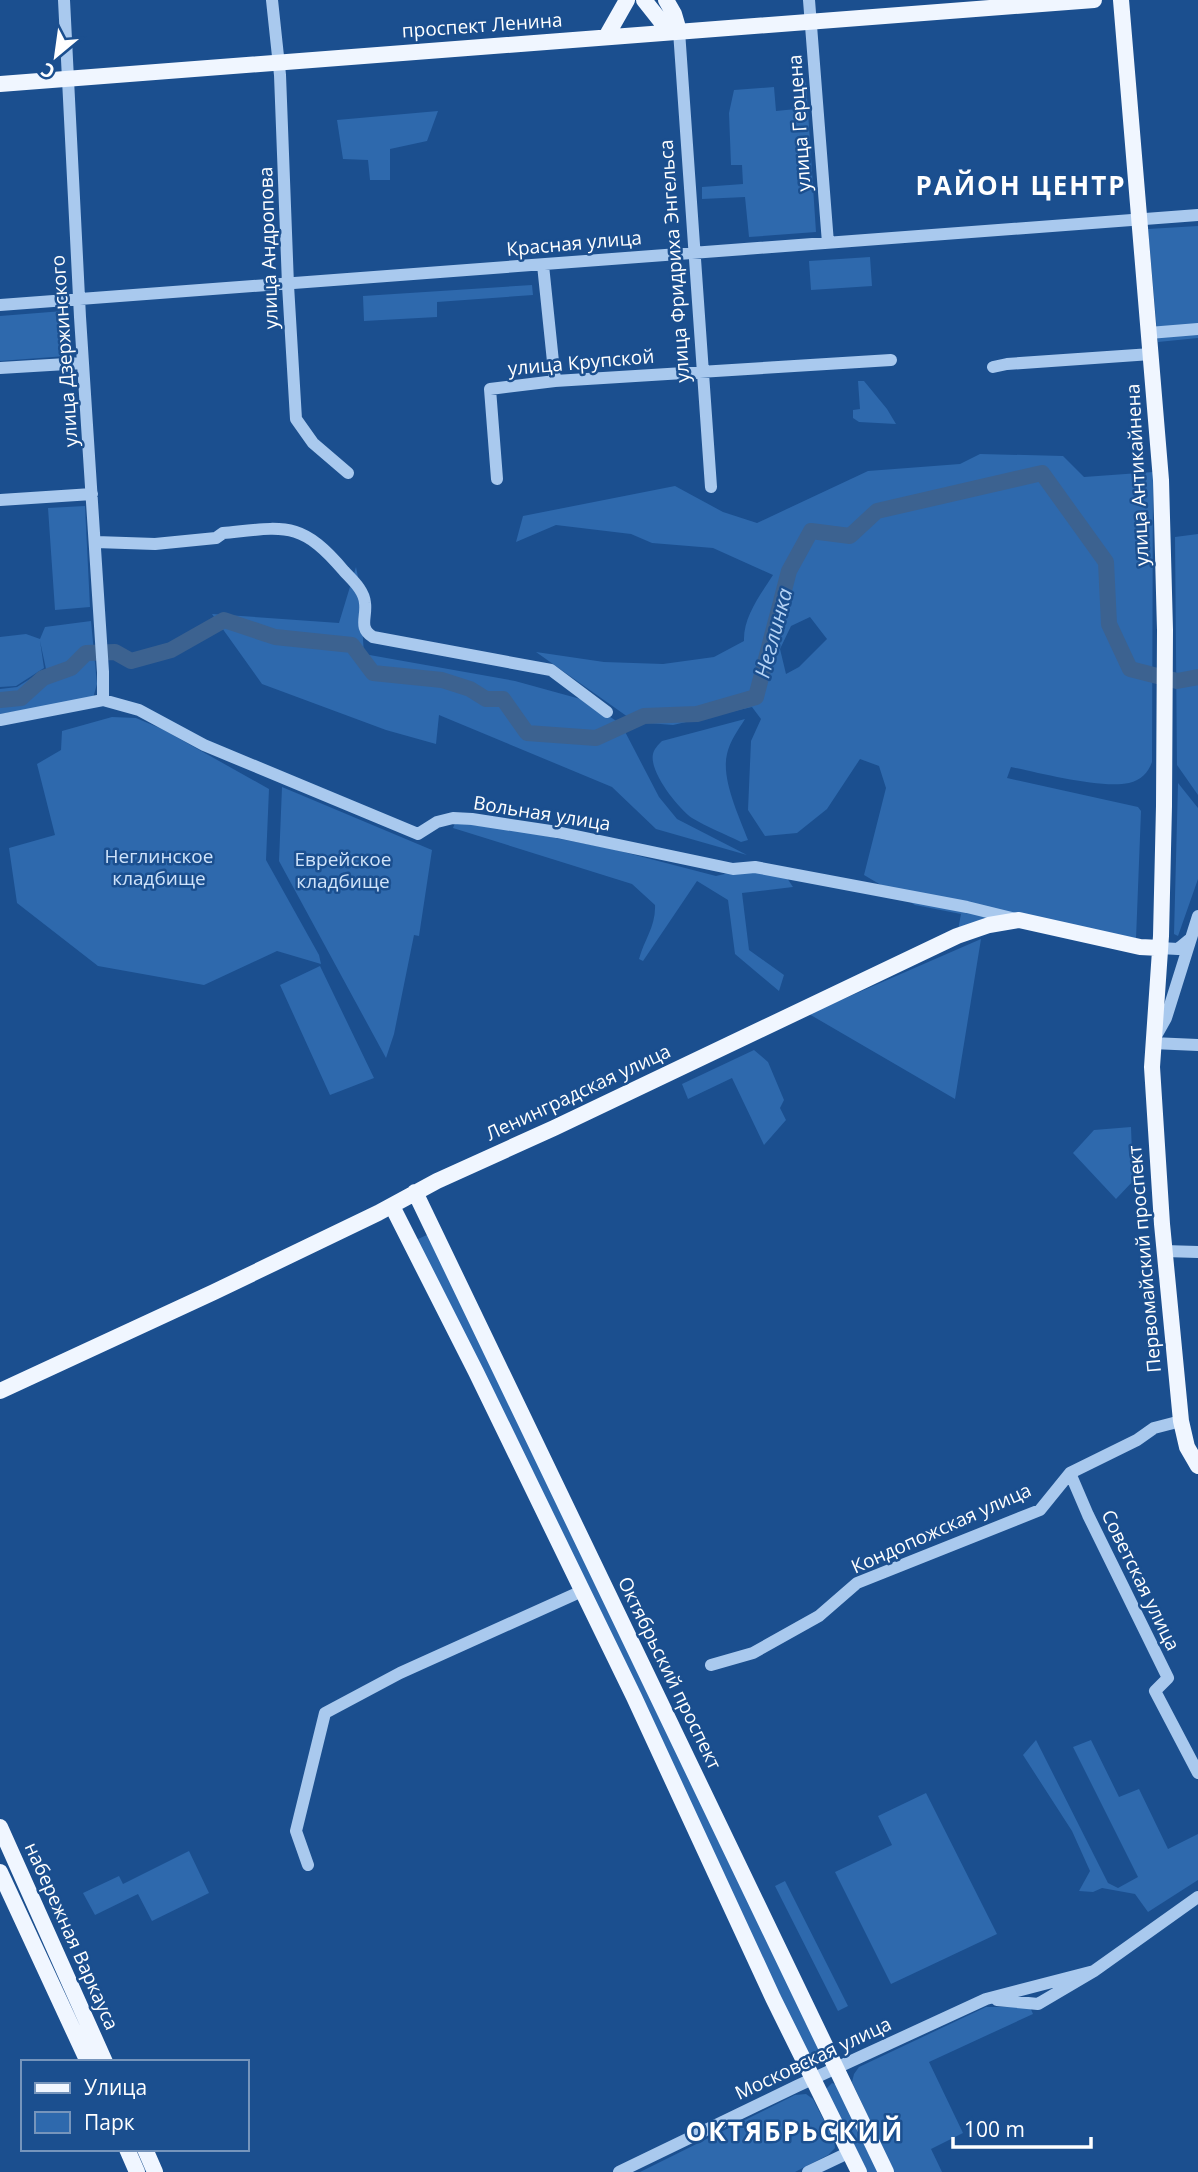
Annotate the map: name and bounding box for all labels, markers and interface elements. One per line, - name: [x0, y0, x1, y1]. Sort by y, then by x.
- street label: проспект Ленина: [401, 6, 563, 44]
- north arrow: [21, 21, 91, 91]
- street label: улица Герцена: [781, 54, 817, 192]
- text: С: [36, 57, 59, 85]
- street label: улица Фридриха Энгельса: [653, 139, 695, 383]
- street label: улица Андропова: [252, 166, 284, 330]
- district label: РАЙОН ЦЕНТР: [915, 167, 1127, 203]
- street label: Красная улица: [505, 224, 643, 262]
- street label: улица Дзержинского: [44, 254, 84, 448]
- street label: улица Крупской: [507, 343, 655, 381]
- street label: улица Антикайнена: [1119, 383, 1155, 567]
- water label: Неглинка: [748, 585, 798, 681]
- street label: Вольная улица: [471, 789, 613, 837]
- park label: Неглинское кладбище: [105, 843, 213, 891]
- park label: Еврейское кладбище: [295, 846, 391, 894]
- street label: Ленинградская улица: [481, 1038, 675, 1146]
- street label: Первомайский проспект: [1121, 1144, 1167, 1374]
- street label: Кондопожская улица: [847, 1477, 1035, 1579]
- street label: Советская улица: [1096, 1505, 1186, 1655]
- street label: Октябрьский проспект: [612, 1572, 728, 1774]
- street label: набережная Варкауса: [19, 1838, 125, 2034]
- street label: Московская улица: [731, 2010, 895, 2106]
- legend: [21, 2060, 248, 2151]
- text: Улица: [84, 2073, 147, 2101]
- scale bar: [953, 2106, 1091, 2150]
- text: Парк: [84, 2108, 135, 2136]
- district label: ОКТЯБРЬСКИЙ: [686, 2113, 904, 2149]
- text: 100 m: [964, 2115, 1025, 2143]

